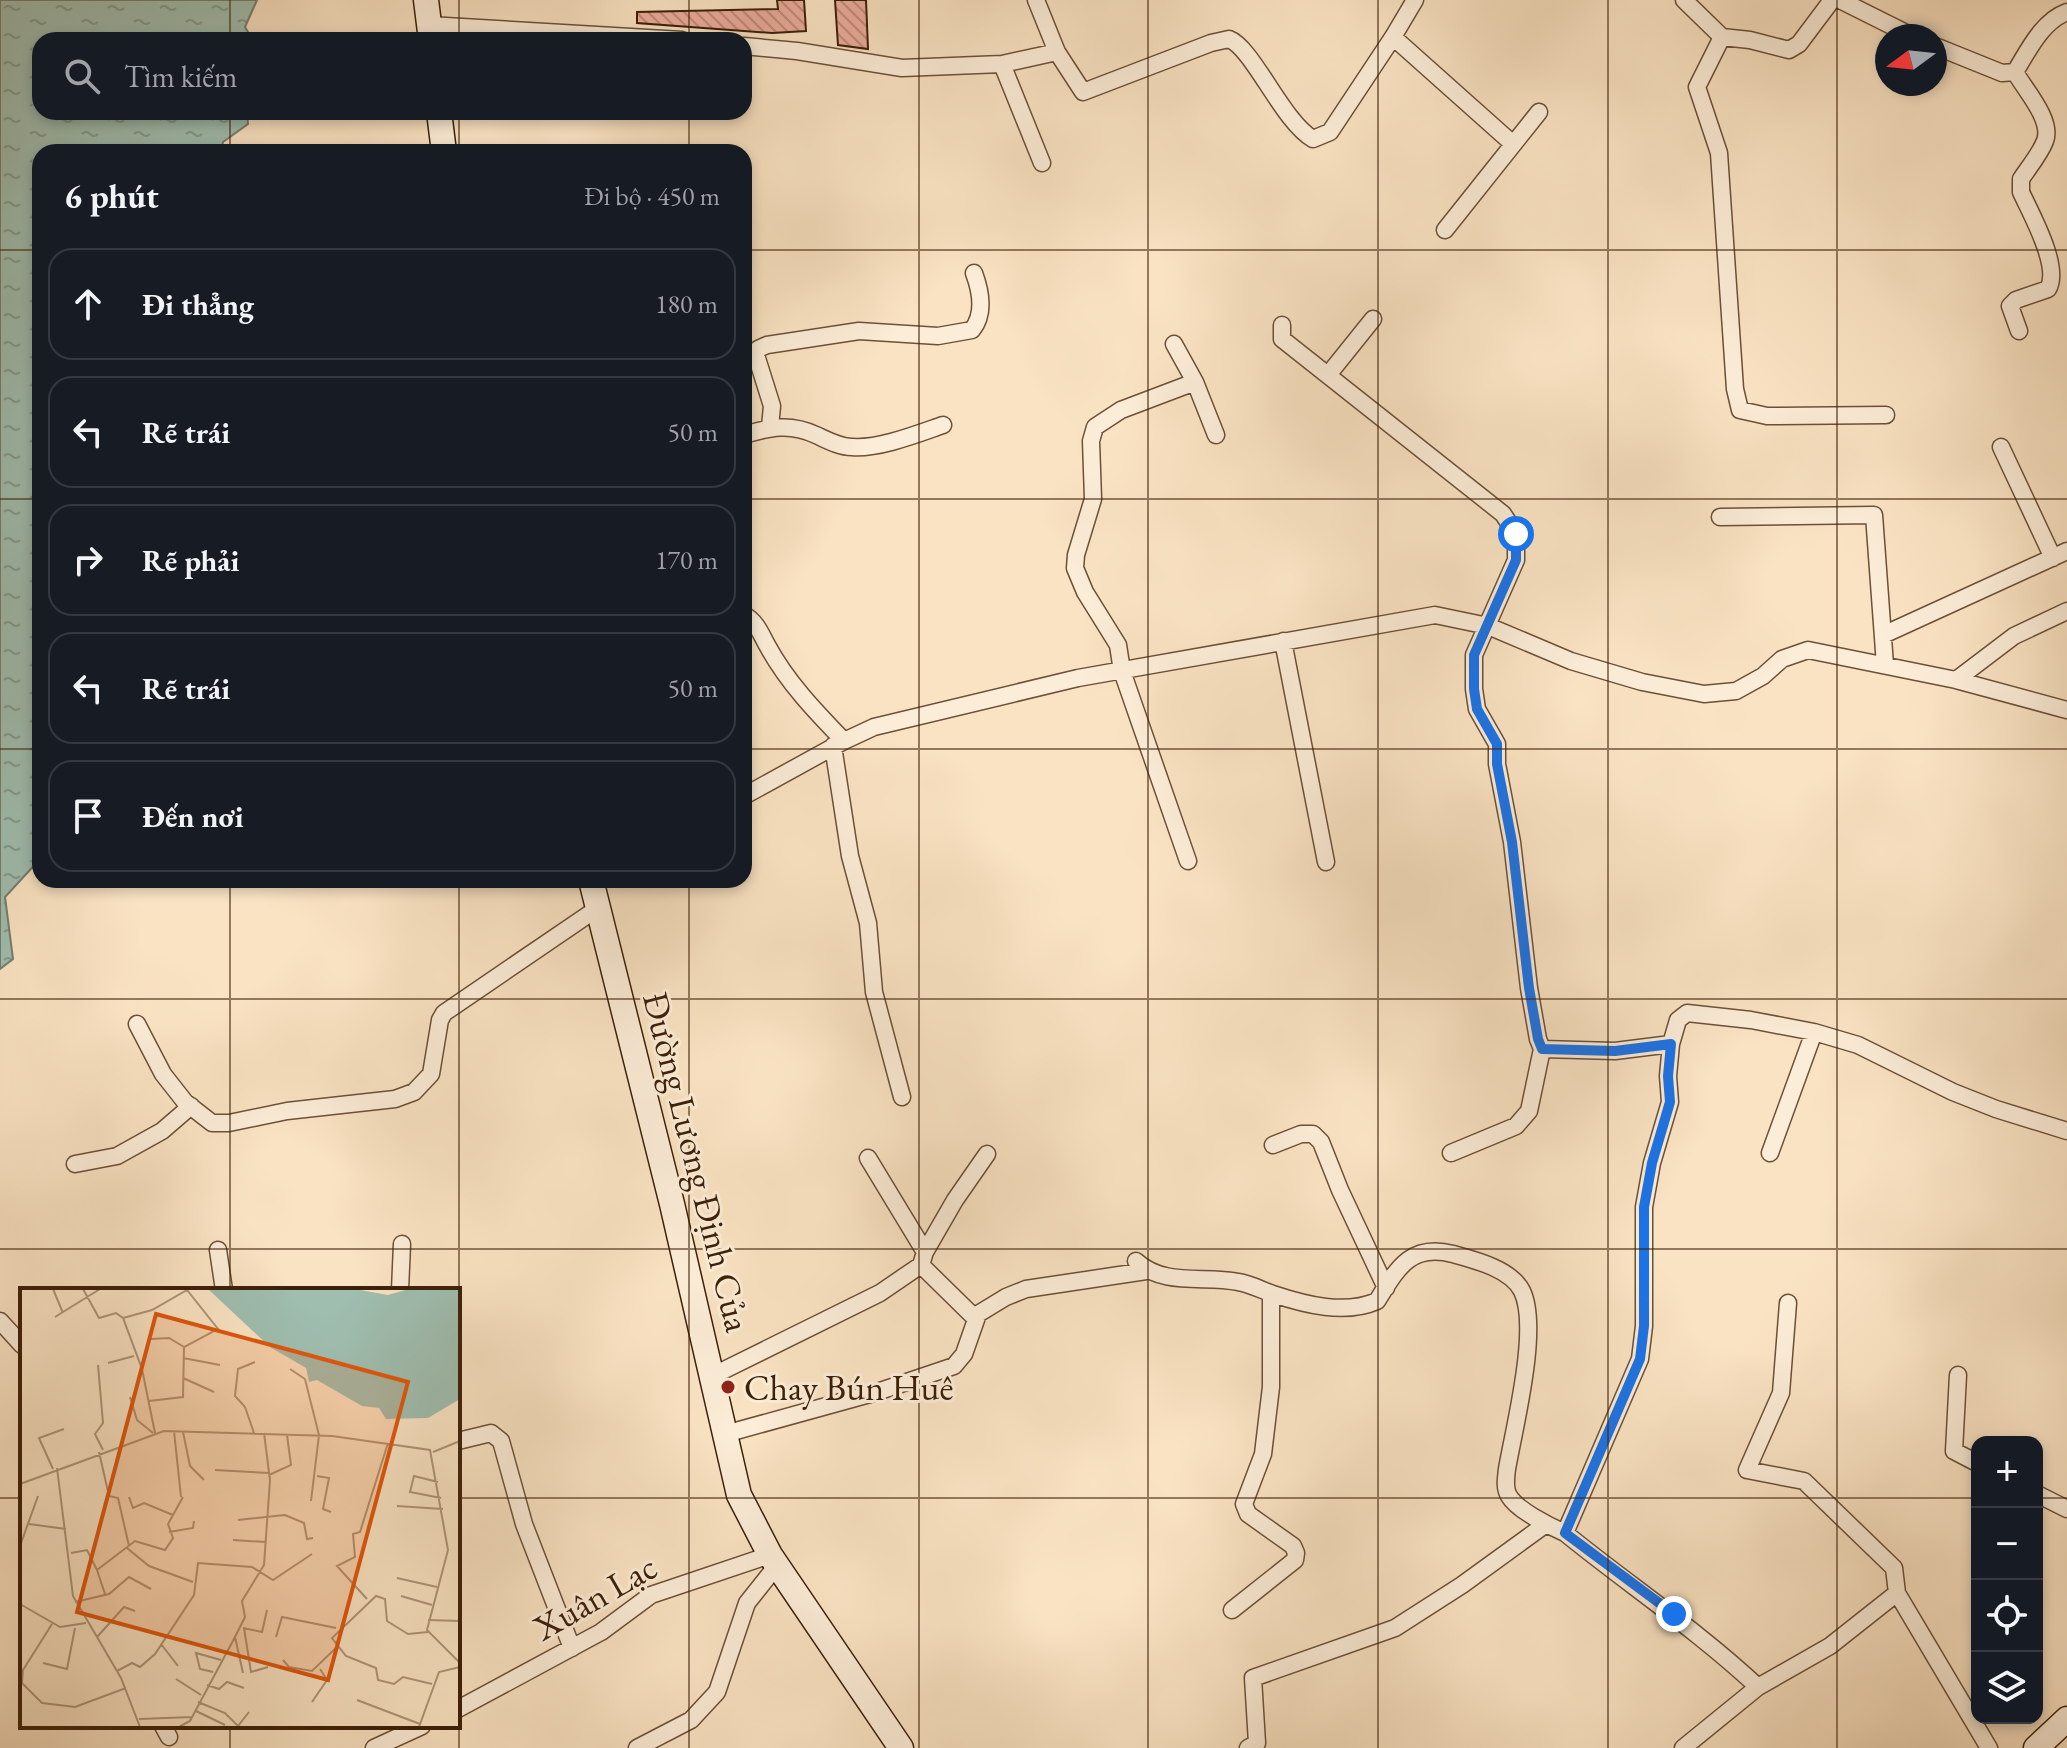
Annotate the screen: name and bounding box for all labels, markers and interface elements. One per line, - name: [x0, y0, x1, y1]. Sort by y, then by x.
- north arrow: [1875, 24, 1947, 96]
- search box: [32, 32, 752, 120]
- icon: search: [60, 54, 104, 98]
- text: Tìm kiếm: [124, 57, 237, 96]
- text: 6 phút: [64, 174, 159, 218]
- text: Đi bộ · 450 m: [584, 179, 720, 213]
- icon: ahead: [66, 282, 110, 326]
- text: Đi thẳng: [142, 285, 254, 324]
- text: 180 m: [655, 287, 718, 321]
- icon: left: [66, 410, 110, 454]
- text: Rẽ trái: [142, 413, 230, 452]
- text: 50 m: [668, 415, 718, 449]
- route start: [1498, 516, 1534, 552]
- icon: right: [66, 538, 110, 582]
- text: Rẽ phải: [142, 541, 239, 580]
- text: 170 m: [655, 543, 718, 577]
- icon: left: [66, 666, 110, 710]
- text: Rẽ trái: [142, 669, 230, 708]
- text: 50 m: [668, 671, 718, 705]
- icon: arrive: [66, 794, 110, 838]
- text: Đến nơi: [142, 797, 244, 836]
- street label: Đường Lương Định Của: [632, 987, 762, 1337]
- inset map: [20, 1288, 460, 1728]
- place label: Chay Bún Huê: [744, 1364, 954, 1411]
- marker: Chay Bún Huê: [719, 1378, 737, 1396]
- map controls: [1971, 1436, 2043, 1724]
- button: +: [1971, 1436, 2043, 1508]
- button: −: [1971, 1508, 2043, 1580]
- street label: Xuân Lạc: [524, 1543, 665, 1652]
- button: locate: [1971, 1580, 2043, 1652]
- route end: [1656, 1596, 1692, 1632]
- button: layers: [1971, 1652, 2043, 1724]

